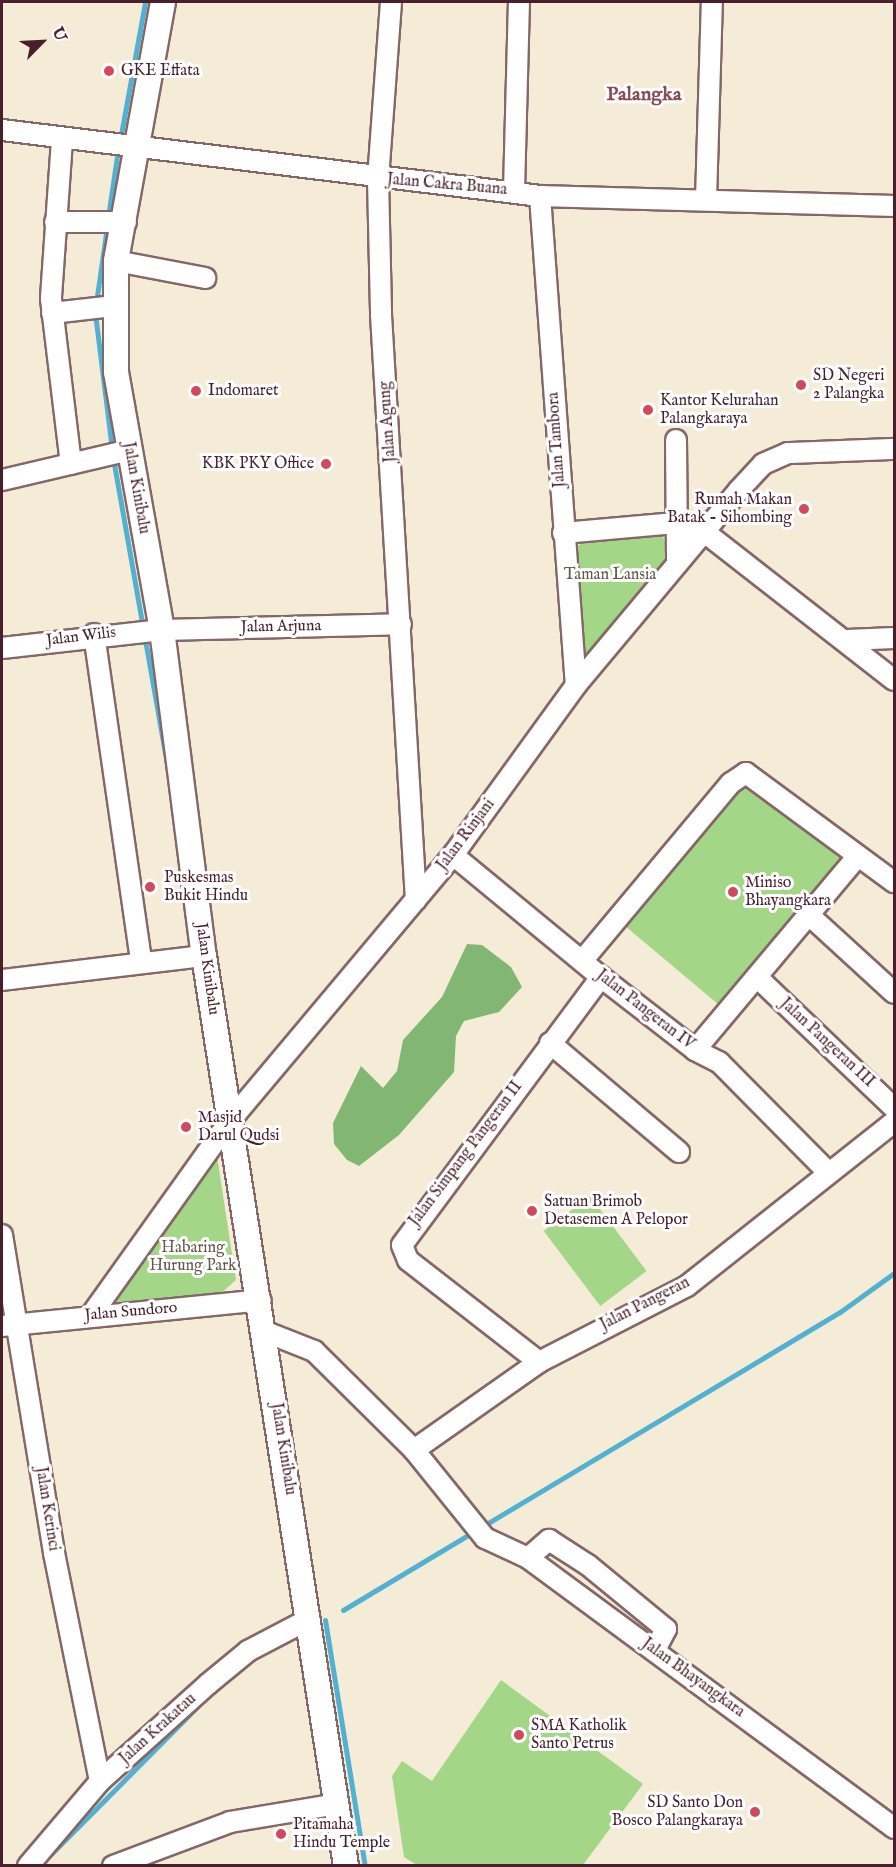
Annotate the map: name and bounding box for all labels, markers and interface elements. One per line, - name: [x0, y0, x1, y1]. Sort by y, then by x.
- north arrow: [12, 12, 72, 72]
- text: U: [47, 24, 70, 45]
- place label: GKE Effata: [121, 61, 200, 81]
- marker: GKE Effata: [102, 64, 116, 78]
- district label: Palangka: [606, 82, 682, 106]
- street label: Jalan Cakra Buana: [386, 170, 508, 200]
- place label: SD Negeri 2 Palangka: [813, 366, 884, 404]
- marker: SD Negeri 2 Palangka: [794, 378, 808, 392]
- place label: Indomaret: [208, 381, 279, 401]
- street label: Jalan Agung: [376, 381, 400, 463]
- marker: Indomaret: [189, 384, 203, 398]
- street label: Jalan Tambora: [544, 391, 570, 489]
- place label: Kantor Kelurahan Palangkaraya: [660, 391, 779, 429]
- marker: Kantor Kelurahan Palangkaraya: [641, 403, 655, 417]
- street label: Jalan Kinibalu: [118, 441, 154, 535]
- place label: KBK PKY Office: [202, 454, 314, 474]
- marker: KBK PKY Office: [319, 457, 333, 471]
- place label: Rumah Makan Batak - Sihombing: [667, 490, 792, 528]
- marker: Rumah Makan Batak - Sihombing: [797, 502, 811, 516]
- park label: Taman Lansia: [564, 565, 656, 585]
- street label: Jalan Arjuna: [241, 617, 321, 637]
- street label: Jalan Wilis: [45, 623, 117, 651]
- street label: Jalan Rinjani: [433, 795, 499, 875]
- place label: Puskesmas Bukit Hindu: [164, 868, 248, 906]
- place label: Miniso Bhayangkara: [745, 873, 831, 911]
- marker: Puskesmas Bukit Hindu: [141, 878, 159, 896]
- marker: Miniso Bhayangkara: [726, 885, 740, 899]
- street label: Jalan Kinibalu: [191, 922, 223, 1016]
- street label: Jalan Pangeran IV: [592, 966, 698, 1054]
- street label: Jalan Pangeran III: [776, 994, 878, 1092]
- street label: Jalan Simpang Pangeran II: [405, 1078, 527, 1230]
- place label: Masjid Darul Qudsi: [198, 1108, 280, 1146]
- marker: Masjid Darul Qudsi: [179, 1120, 193, 1134]
- place label: Satuan Brimob Detasemen A Pelopor: [544, 1192, 688, 1230]
- marker: Satuan Brimob Detasemen A Pelopor: [525, 1204, 539, 1218]
- park label: Habaring Hurung Park: [149, 1238, 237, 1276]
- street label: Jalan Pangeran: [597, 1273, 693, 1335]
- street label: Jalan Sundoro: [84, 1298, 178, 1326]
- street label: Jalan Kinibalu: [266, 1402, 300, 1496]
- street label: Jalan Kerinci: [31, 1465, 63, 1553]
- street label: Jalan Bhayangkara: [638, 1634, 748, 1722]
- street label: Jalan Krakatau: [116, 1689, 200, 1769]
- place label: SMA Katholik Santo Petrus: [531, 1716, 627, 1754]
- marker: SMA Katholik Santo Petrus: [512, 1728, 526, 1742]
- place label: SD Santo Don Bosco Palangkaraya: [612, 1793, 743, 1831]
- marker: SD Santo Don Bosco Palangkaraya: [748, 1805, 762, 1819]
- place label: Pitamaha Hindu Temple: [293, 1815, 390, 1853]
- marker: Pitamaha Hindu Temple: [274, 1827, 288, 1841]

